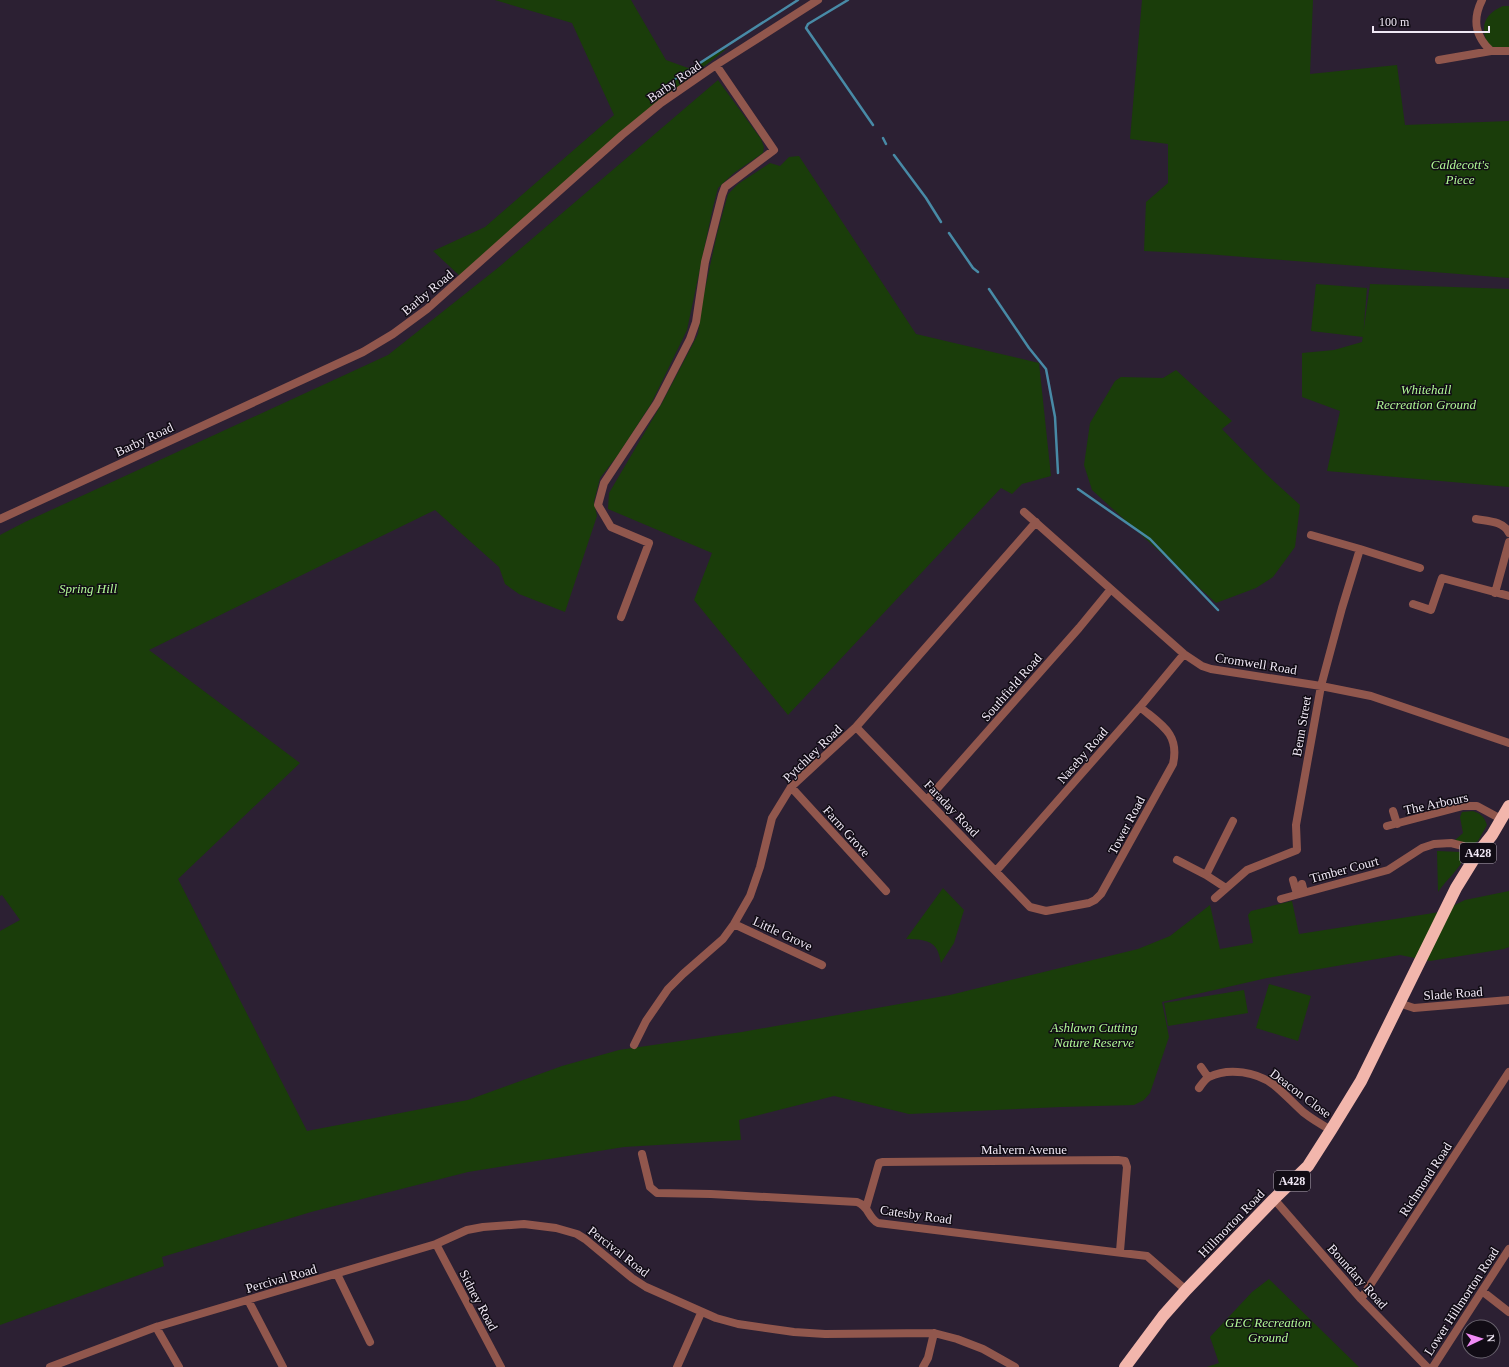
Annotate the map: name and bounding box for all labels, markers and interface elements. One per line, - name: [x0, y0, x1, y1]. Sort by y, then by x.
- scale bar: [1373, 8, 1489, 34]
- text: 100 m: [1379, 15, 1410, 29]
- street label: Barby Road: [644, 57, 705, 105]
- park label: Caldecott's Piece: [1431, 157, 1489, 187]
- street label: Barby Road: [399, 266, 456, 318]
- park label: Whitehall Recreation Ground: [1375, 382, 1476, 412]
- street label: Barby Road: [113, 419, 176, 459]
- park label: Spring Hill: [59, 581, 117, 596]
- street label: Southfield Road: [978, 650, 1045, 724]
- street label: Cromwell Road: [1214, 650, 1298, 677]
- street label: Benn Street: [1289, 694, 1314, 757]
- street label: Pytchley Road: [780, 721, 845, 785]
- street label: Naseby Road: [1054, 724, 1111, 787]
- street label: Faraday Road: [921, 777, 983, 840]
- street label: The Arbours: [1403, 789, 1470, 818]
- street label: Tower Road: [1105, 793, 1148, 857]
- street label: Farm Grove: [820, 803, 873, 860]
- road number: A428: [1460, 843, 1496, 863]
- street label: Timber Court: [1308, 853, 1381, 886]
- street label: Little Grove: [751, 913, 815, 954]
- street label: Slade Road: [1423, 984, 1484, 1003]
- park label: Ashlawn Cutting Nature Reserve: [1049, 1020, 1138, 1050]
- street label: Deacon Close: [1267, 1066, 1334, 1121]
- street label: Richmond Road: [1396, 1139, 1455, 1219]
- street label: Malvern Avenue: [981, 1142, 1067, 1157]
- road number: A428: [1274, 1171, 1310, 1191]
- street label: Hillmorton Road: [1195, 1186, 1268, 1260]
- street label: Catesby Road: [879, 1202, 953, 1227]
- street label: Percival Road: [585, 1223, 653, 1280]
- street label: Boundary Road: [1325, 1241, 1391, 1312]
- street label: Lower Hillmorton Road: [1421, 1244, 1502, 1358]
- street label: Percival Road: [244, 1261, 319, 1296]
- street label: Sidney Road: [456, 1267, 501, 1334]
- park label: GEC Recreation Ground: [1225, 1315, 1311, 1345]
- north arrow: [1461, 1319, 1501, 1359]
- text: N: [1485, 1334, 1497, 1343]

